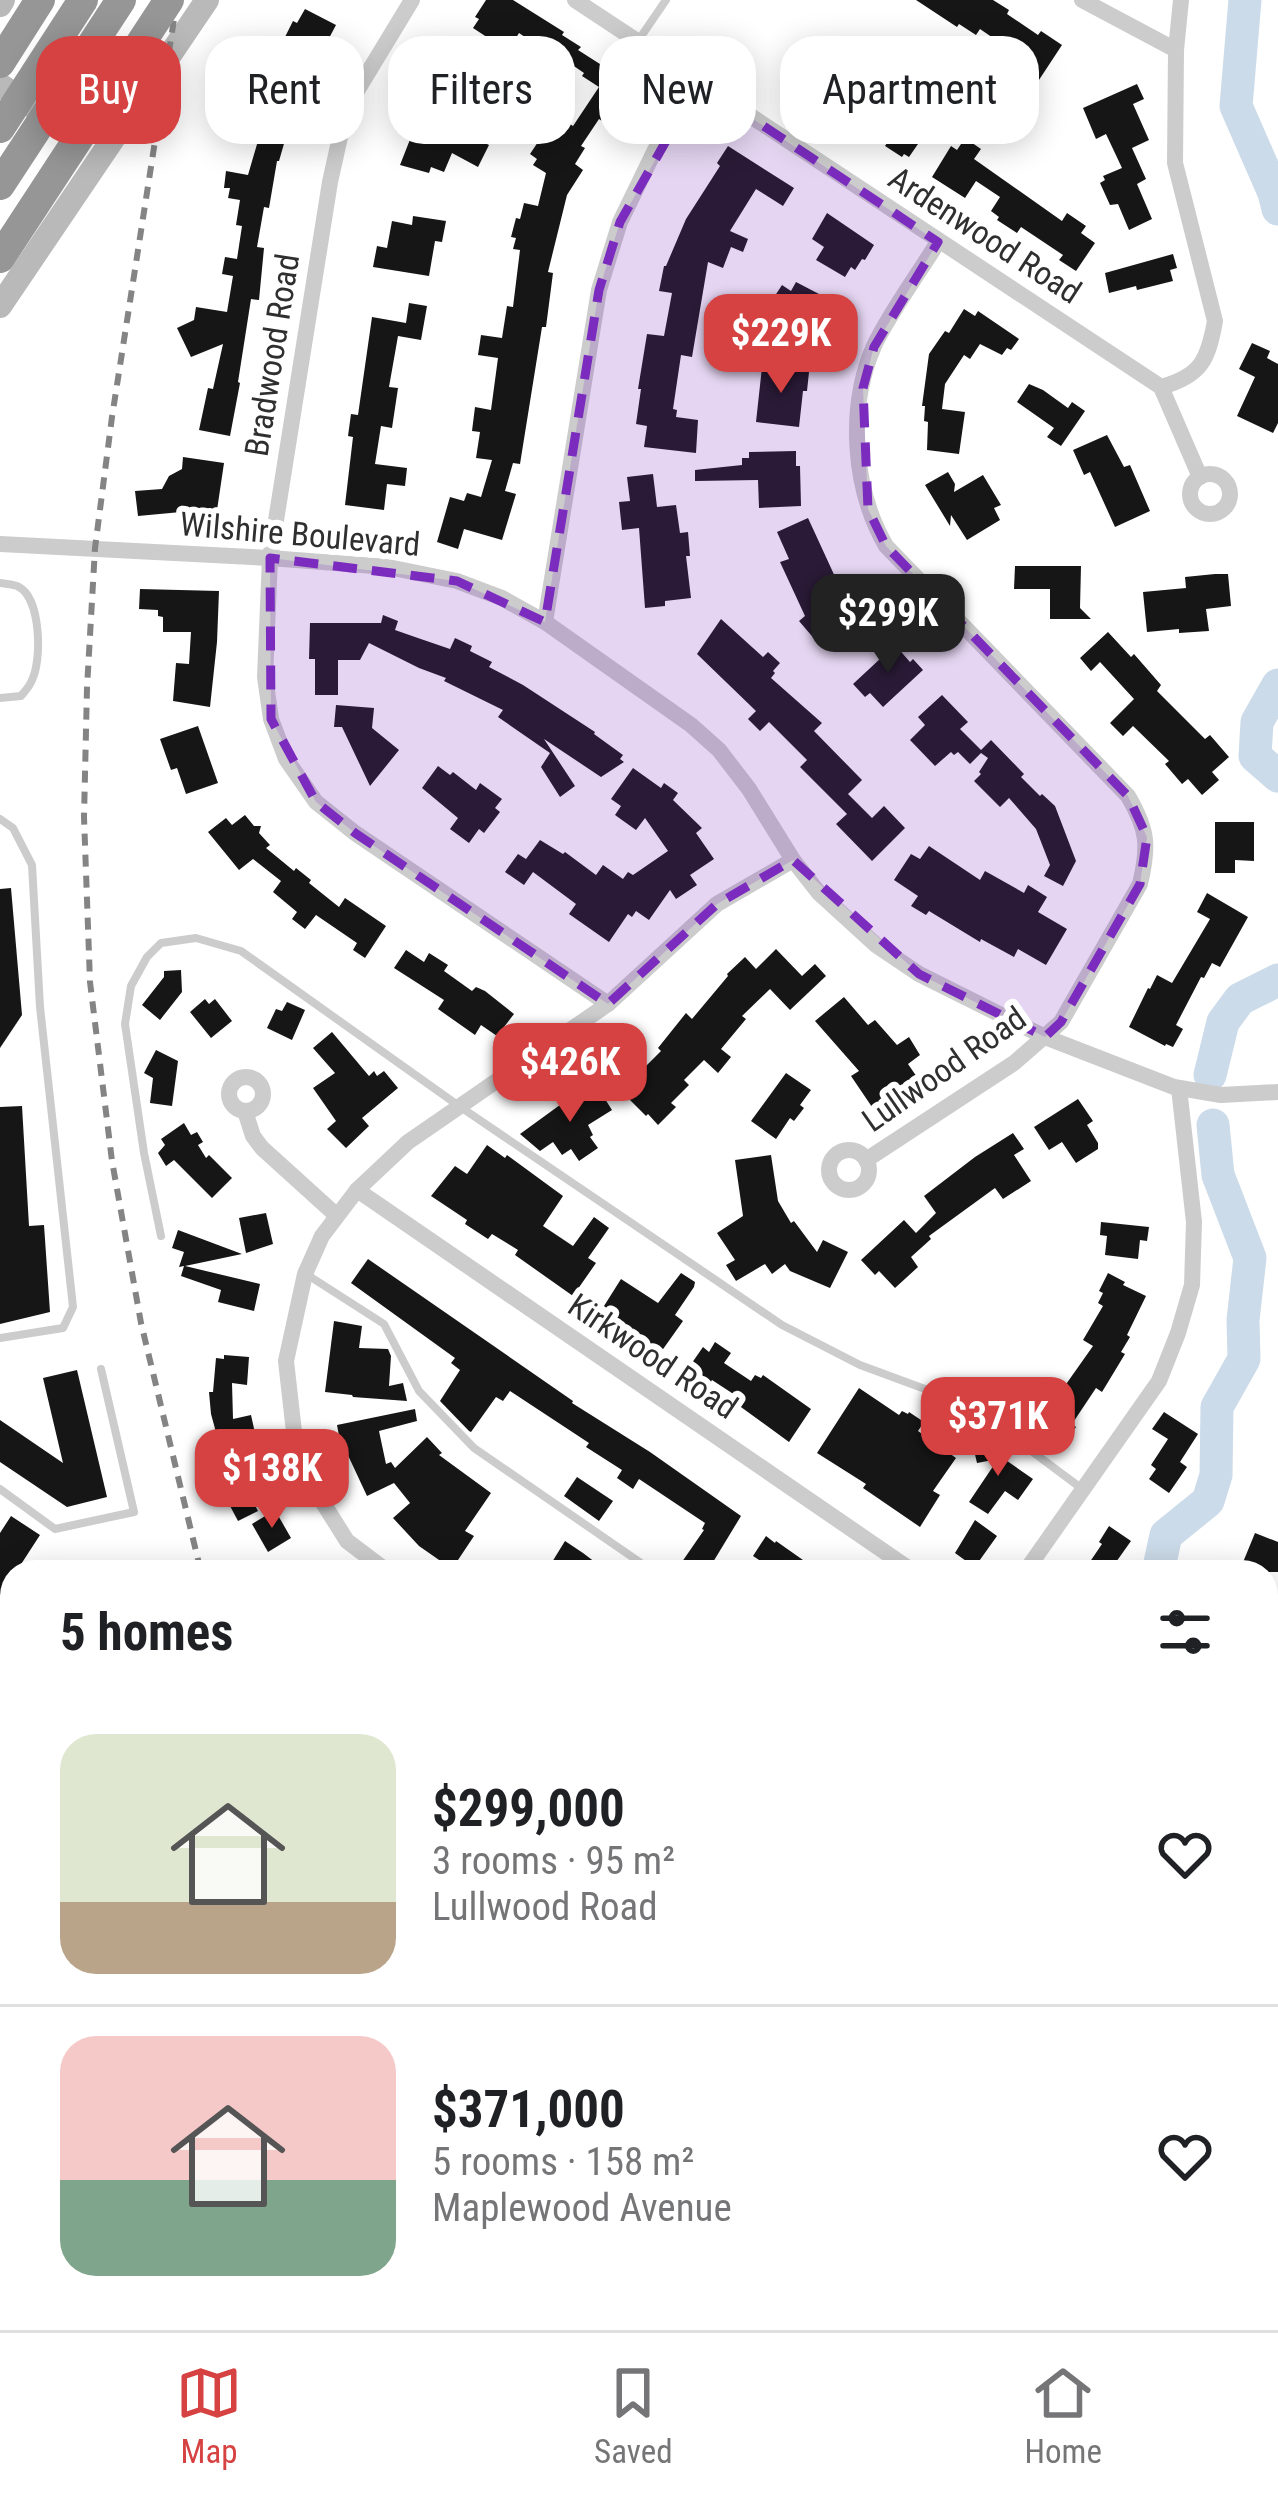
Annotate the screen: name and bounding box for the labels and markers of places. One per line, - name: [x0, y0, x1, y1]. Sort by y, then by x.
- pin: $229K: [697, 294, 865, 396]
- pin: $299K: [804, 574, 972, 676]
- pin: $426K: [486, 1023, 654, 1125]
- pin: $371K: [914, 1377, 1082, 1479]
- pin: $138K: [188, 1429, 356, 1531]

